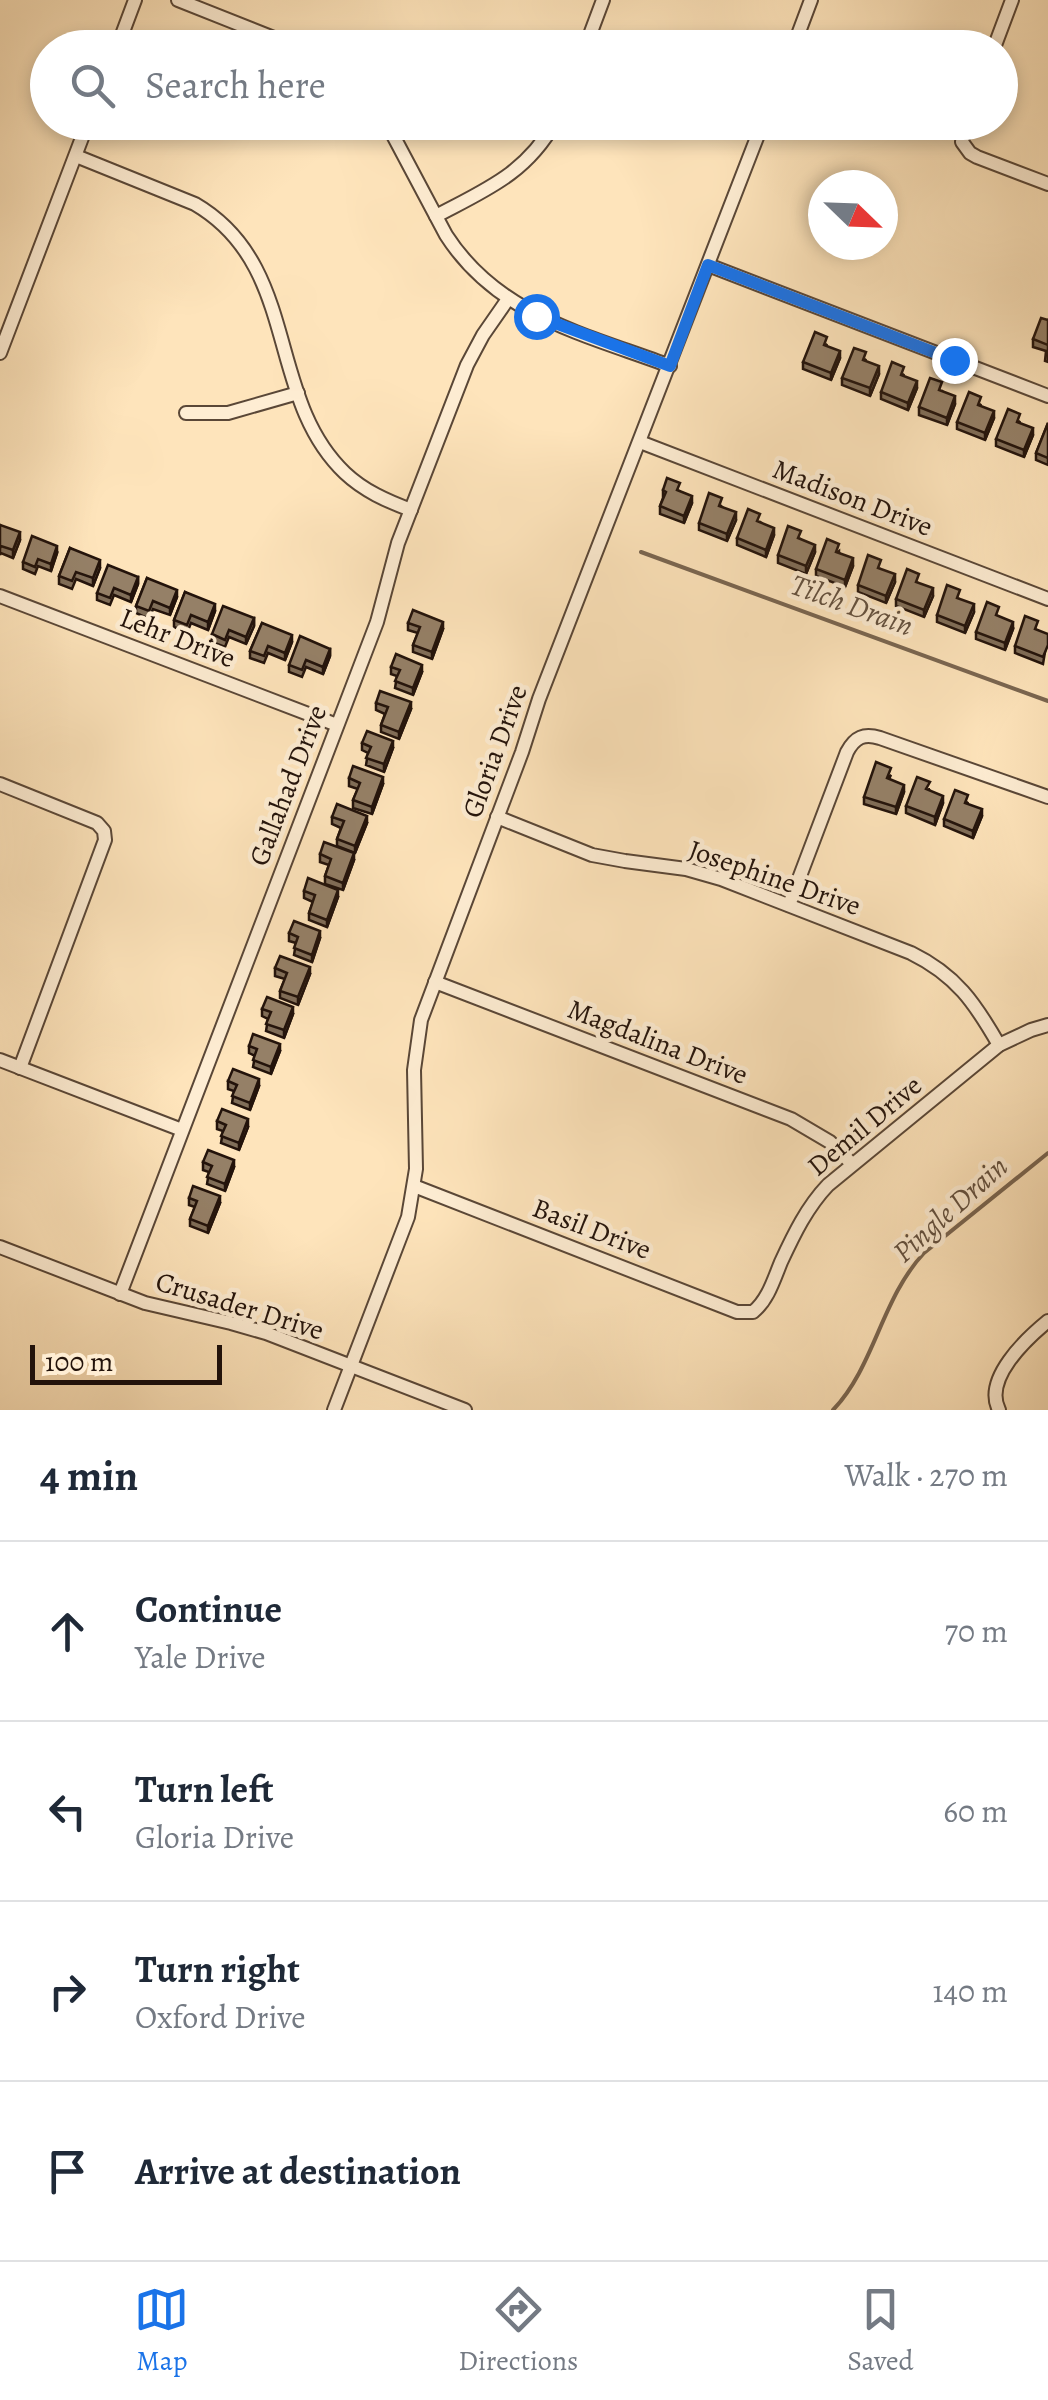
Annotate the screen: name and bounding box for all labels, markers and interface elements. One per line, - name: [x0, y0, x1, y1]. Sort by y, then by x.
- search box: [30, 30, 1018, 140]
- icon: search: [65, 58, 120, 113]
- text: Search here: [145, 59, 326, 111]
- north arrow: [808, 170, 898, 260]
- route start: [514, 294, 560, 340]
- route end: [932, 338, 978, 384]
- street label: Madison Drive: [767, 450, 938, 546]
- water label: Tilch Drain: [785, 564, 919, 646]
- street label: Lehr Drive: [114, 599, 241, 677]
- street label: Gloria Drive: [453, 679, 537, 823]
- street label: Gallahad Drive: [240, 699, 336, 871]
- street label: Josephine Drive: [684, 831, 866, 925]
- street label: Magdalina Drive: [562, 990, 753, 1094]
- street label: Demil Drive: [799, 1067, 930, 1185]
- water label: Pingle Drain: [884, 1147, 1016, 1271]
- street label: Basil Drive: [527, 1189, 656, 1269]
- street label: Crusader Drive: [151, 1262, 328, 1350]
- scale bar: [30, 1340, 222, 1384]
- text: 100 m: [45, 1343, 113, 1381]
- text: 4 min: [40, 1447, 138, 1504]
- text: Walk · 270 m: [844, 1453, 1008, 1497]
- text: Continue: [135, 1583, 282, 1635]
- icon: ahead: [40, 1604, 95, 1659]
- text: 70 m: [945, 1609, 1008, 1653]
- text: Yale Drive: [135, 1635, 266, 1679]
- text: Turn left: [135, 1763, 274, 1815]
- icon: left: [40, 1784, 95, 1839]
- text: 60 m: [943, 1789, 1008, 1833]
- text: Gloria Drive: [135, 1815, 294, 1859]
- text: Turn right: [135, 1943, 300, 1995]
- icon: right: [40, 1964, 95, 2019]
- text: 140 m: [933, 1969, 1008, 2013]
- text: Oxford Drive: [135, 1995, 306, 2039]
- icon: arrive: [40, 2144, 95, 2199]
- text: Arrive at destination: [135, 2145, 461, 2197]
- tab: Map: [134, 2282, 189, 2380]
- tab: Directions: [458, 2282, 578, 2380]
- tab: Saved: [847, 2282, 914, 2380]

